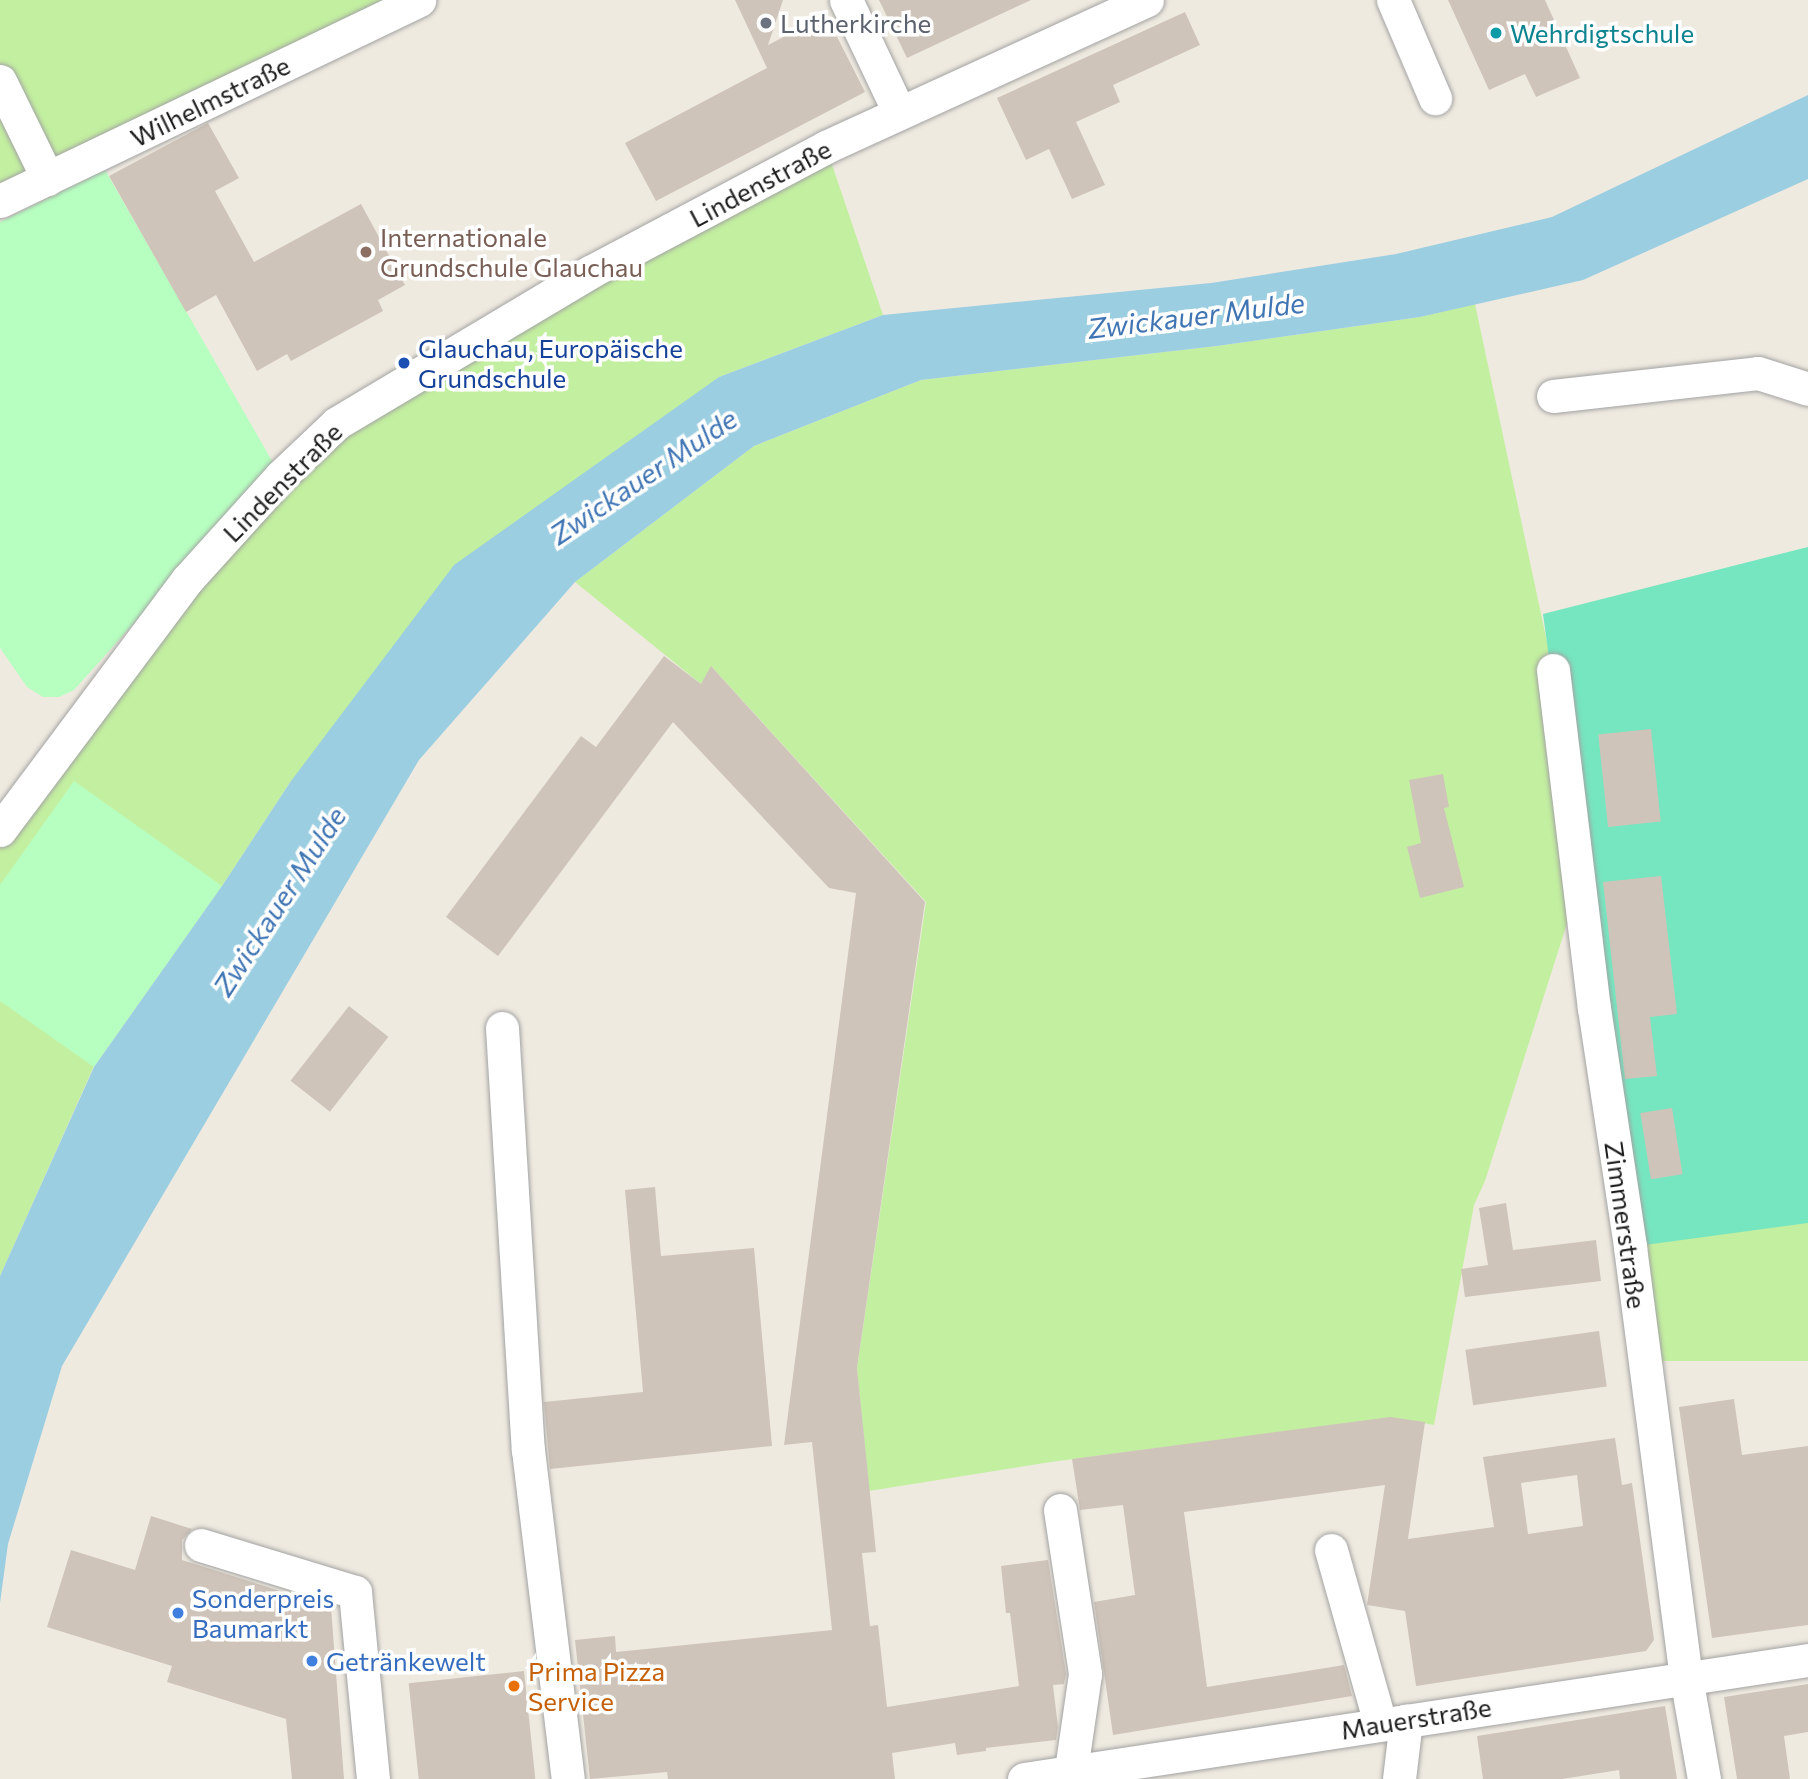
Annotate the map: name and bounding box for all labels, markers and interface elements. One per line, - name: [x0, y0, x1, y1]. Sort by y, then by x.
- place label: Lutherkirche: [780, 7, 931, 39]
- marker: Lutherkirche: [758, 15, 774, 31]
- place label: Wehrdigtschule: [1510, 17, 1694, 49]
- marker: Wehrdigtschule: [1488, 25, 1504, 41]
- street label: Wilhelmstraße: [125, 49, 295, 153]
- street label: Lindenstraße: [684, 133, 836, 233]
- place label: Internationale Grundschule Glauchau: [380, 221, 643, 282]
- marker: Internationale Grundschule Glauchau: [358, 244, 374, 260]
- water label: Zwickauer Mulde: [1086, 285, 1306, 345]
- place label: Glauchau, Europäische Grundschule: [418, 332, 683, 394]
- marker: Glauchau, Europäische Grundschule: [396, 355, 412, 371]
- water label: Zwickauer Mulde: [543, 401, 743, 551]
- street label: Lindenstraße: [216, 416, 348, 548]
- water label: Zwickauer Mulde: [205, 800, 353, 1002]
- street label: Zimmerstraße: [1599, 1139, 1653, 1311]
- place label: Sonderpreis Baumarkt: [192, 1582, 334, 1644]
- marker: Sonderpreis Baumarkt: [170, 1605, 186, 1621]
- place label: Getränkewelt: [326, 1645, 486, 1677]
- marker: Getränkewelt: [304, 1653, 320, 1669]
- place label: Prima Pizza Service: [528, 1655, 665, 1716]
- marker: Prima Pizza Service: [506, 1678, 522, 1694]
- street label: Mauerstraße: [1338, 1691, 1494, 1745]

